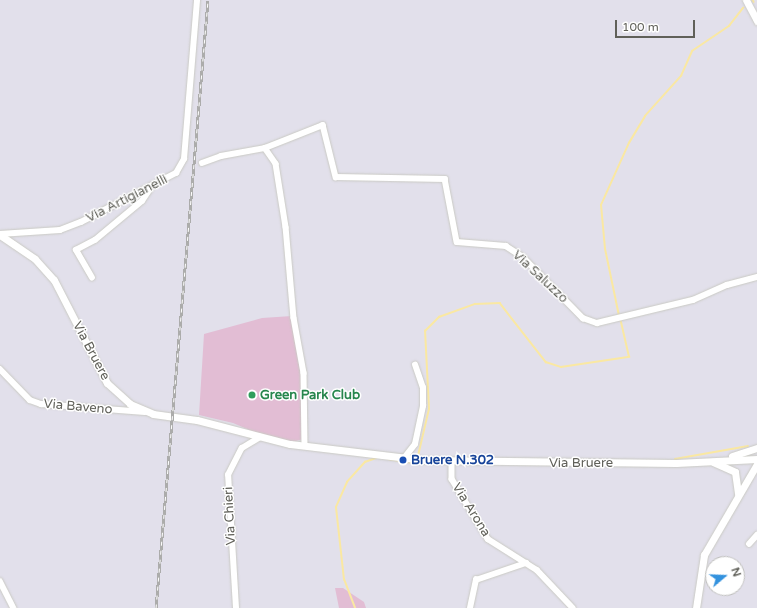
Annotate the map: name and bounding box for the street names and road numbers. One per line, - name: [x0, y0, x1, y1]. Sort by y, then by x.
- street label: Via Artigianelli: [84, 172, 170, 226]
- street label: Via Saluzzo: [509, 247, 571, 307]
- street label: Via Bruere: [69, 319, 113, 383]
- street label: Via Baveno: [43, 396, 113, 418]
- street label: Via Bruere: [549, 455, 613, 471]
- street label: Via Arona: [448, 480, 494, 540]
- street label: Via Chieri: [221, 486, 239, 546]

